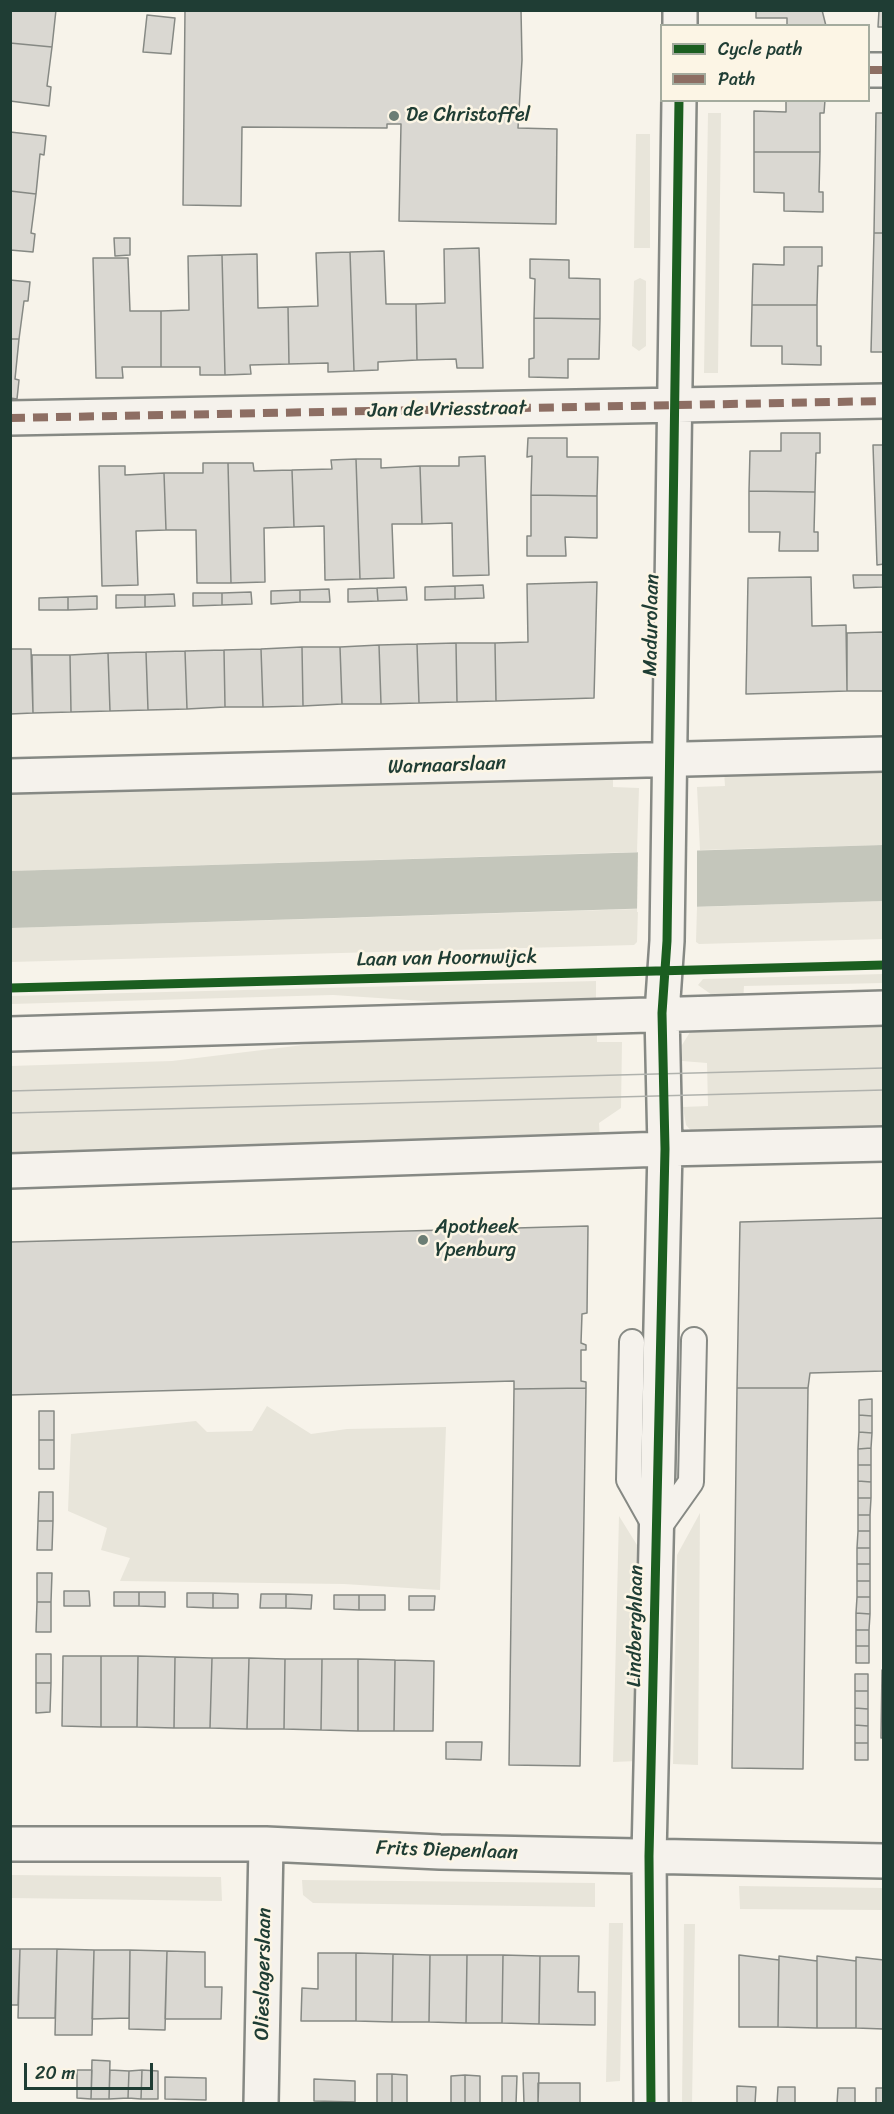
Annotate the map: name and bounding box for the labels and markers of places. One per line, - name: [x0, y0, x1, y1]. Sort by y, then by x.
- place label: De Christoffel: [406, 104, 530, 128]
- marker: De Christoffel: [387, 109, 401, 123]
- place label: Apotheek Ypenburg: [435, 1216, 519, 1263]
- marker: Apotheek Ypenburg: [416, 1233, 430, 1247]

